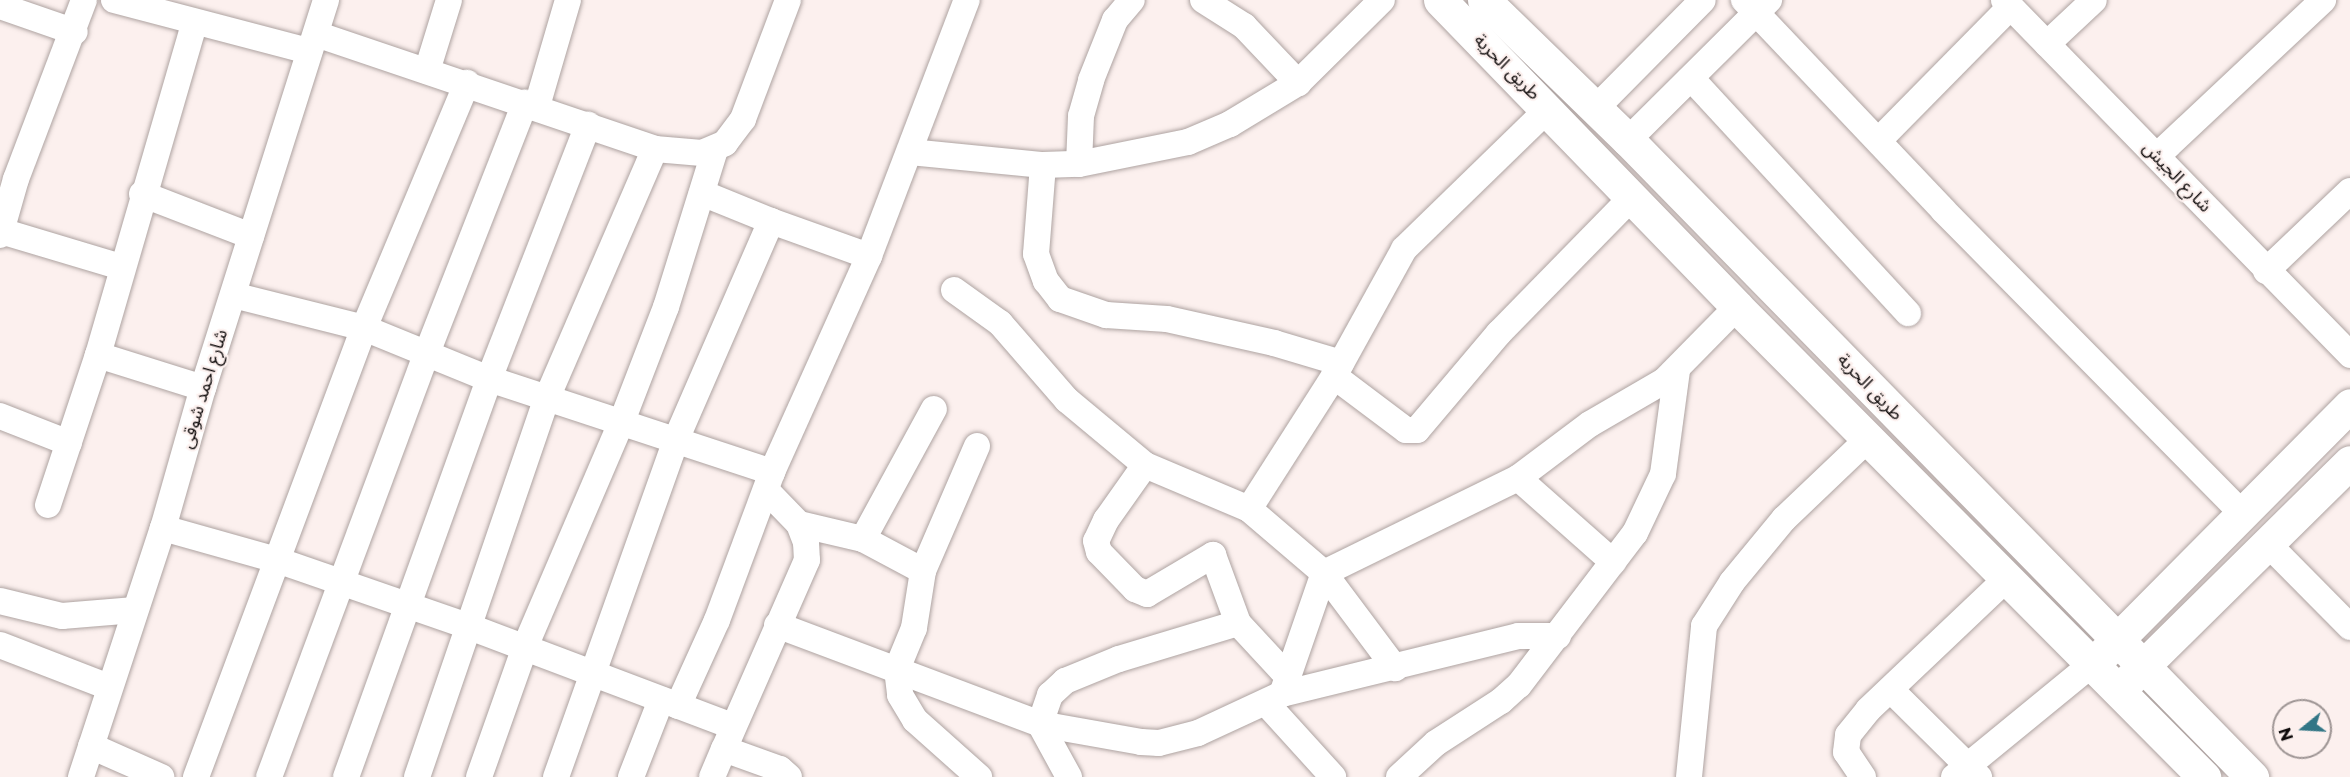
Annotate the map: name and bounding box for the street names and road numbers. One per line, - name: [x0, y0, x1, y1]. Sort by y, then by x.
- street label: طريق الحرية: [1469, 29, 1545, 105]
- street label: شارع الجيش: [2138, 137, 2216, 217]
- street label: شارع احمد شوقى: [176, 327, 232, 451]
- street label: طريق الحرية: [1833, 349, 1907, 425]

